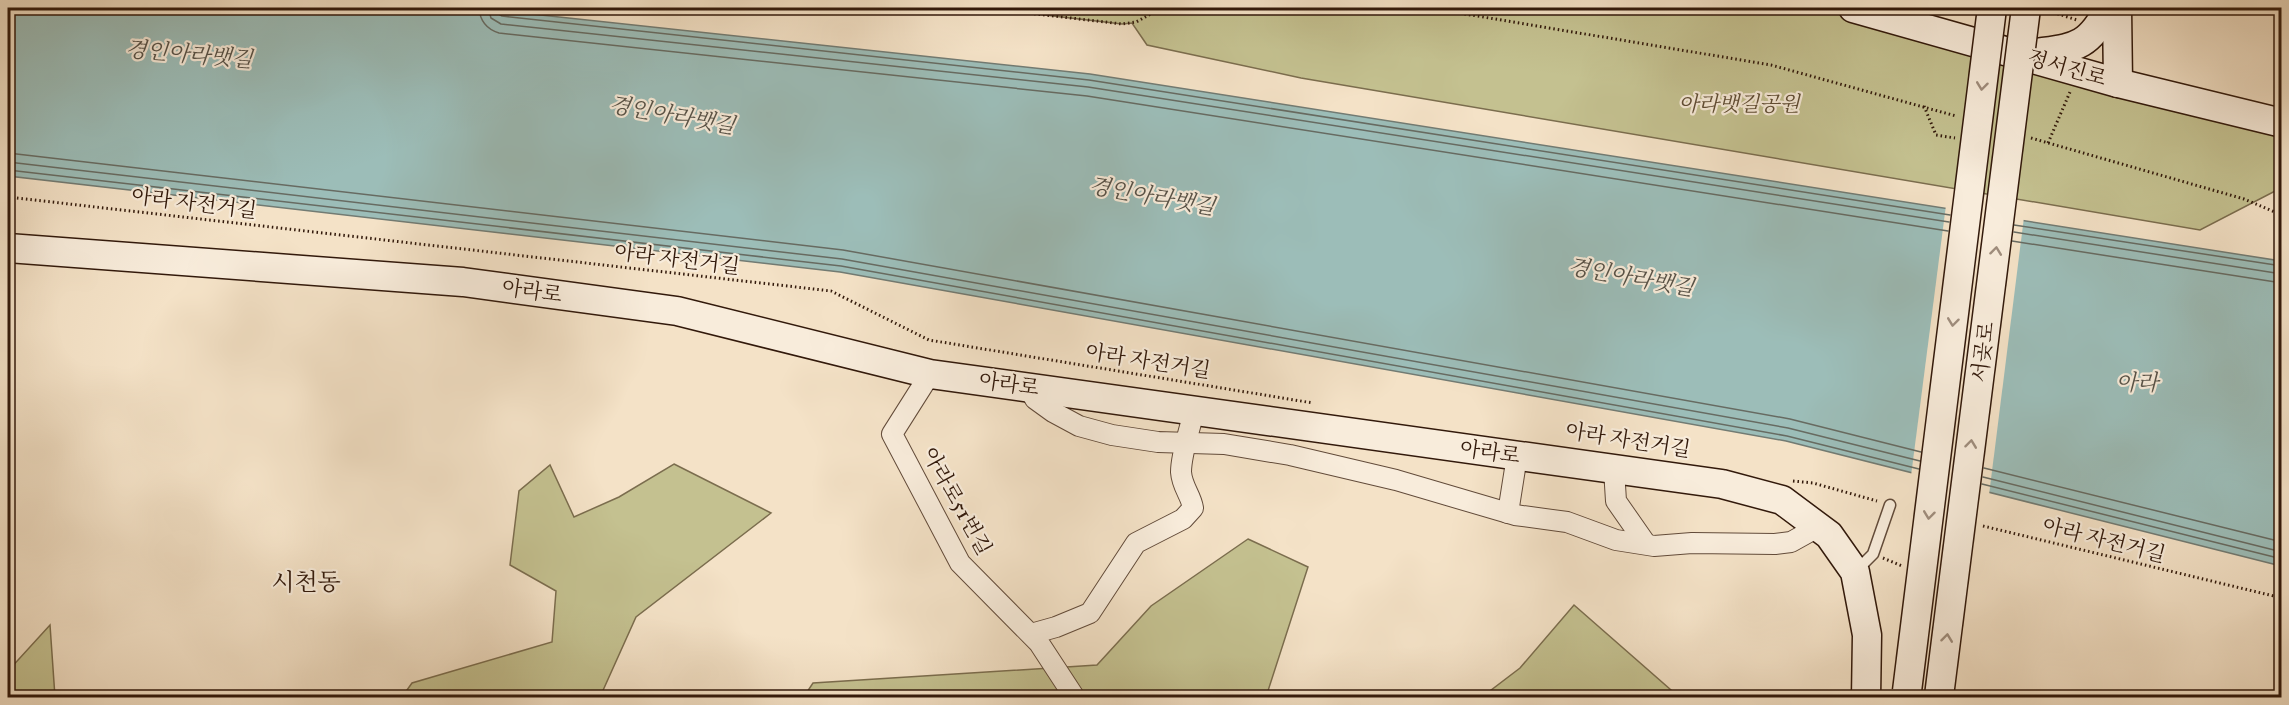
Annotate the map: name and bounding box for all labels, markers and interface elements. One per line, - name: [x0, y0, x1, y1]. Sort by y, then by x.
- water label: 경인아라뱃길: [124, 35, 255, 73]
- street label: 정서진로: [2024, 44, 2110, 92]
- one-way arrow: [1976, 82, 1989, 91]
- water label: 경인아라뱃길: [607, 91, 739, 140]
- park label: 아라뱃길공원: [1678, 91, 1802, 117]
- water label: 경인아라뱃길: [1087, 172, 1219, 221]
- street label: 아라 자전거길: [130, 182, 258, 224]
- street label: 아라 자전거길: [613, 238, 741, 280]
- one-way arrow: [1989, 246, 2001, 255]
- water label: 경인아라뱃길: [1566, 253, 1698, 302]
- street label: 아라로: [500, 274, 564, 308]
- one-way arrow: [1947, 317, 1960, 326]
- street label: 서곶로: [1966, 320, 2000, 384]
- street label: 아라 자전거길: [1084, 338, 1212, 384]
- street label: 아라로: [977, 367, 1041, 401]
- water label: 아라: [2116, 369, 2161, 396]
- street label: 아라 자전거길: [1564, 417, 1692, 463]
- street label: 아라로: [1458, 435, 1522, 469]
- one-way arrow: [1964, 439, 1977, 449]
- street label: 아라로51번길: [917, 442, 997, 560]
- one-way arrow: [1923, 511, 1936, 520]
- street label: 아라 자전거길: [2040, 512, 2168, 568]
- district label: 시천동: [271, 567, 341, 597]
- one-way arrow: [1940, 633, 1952, 642]

